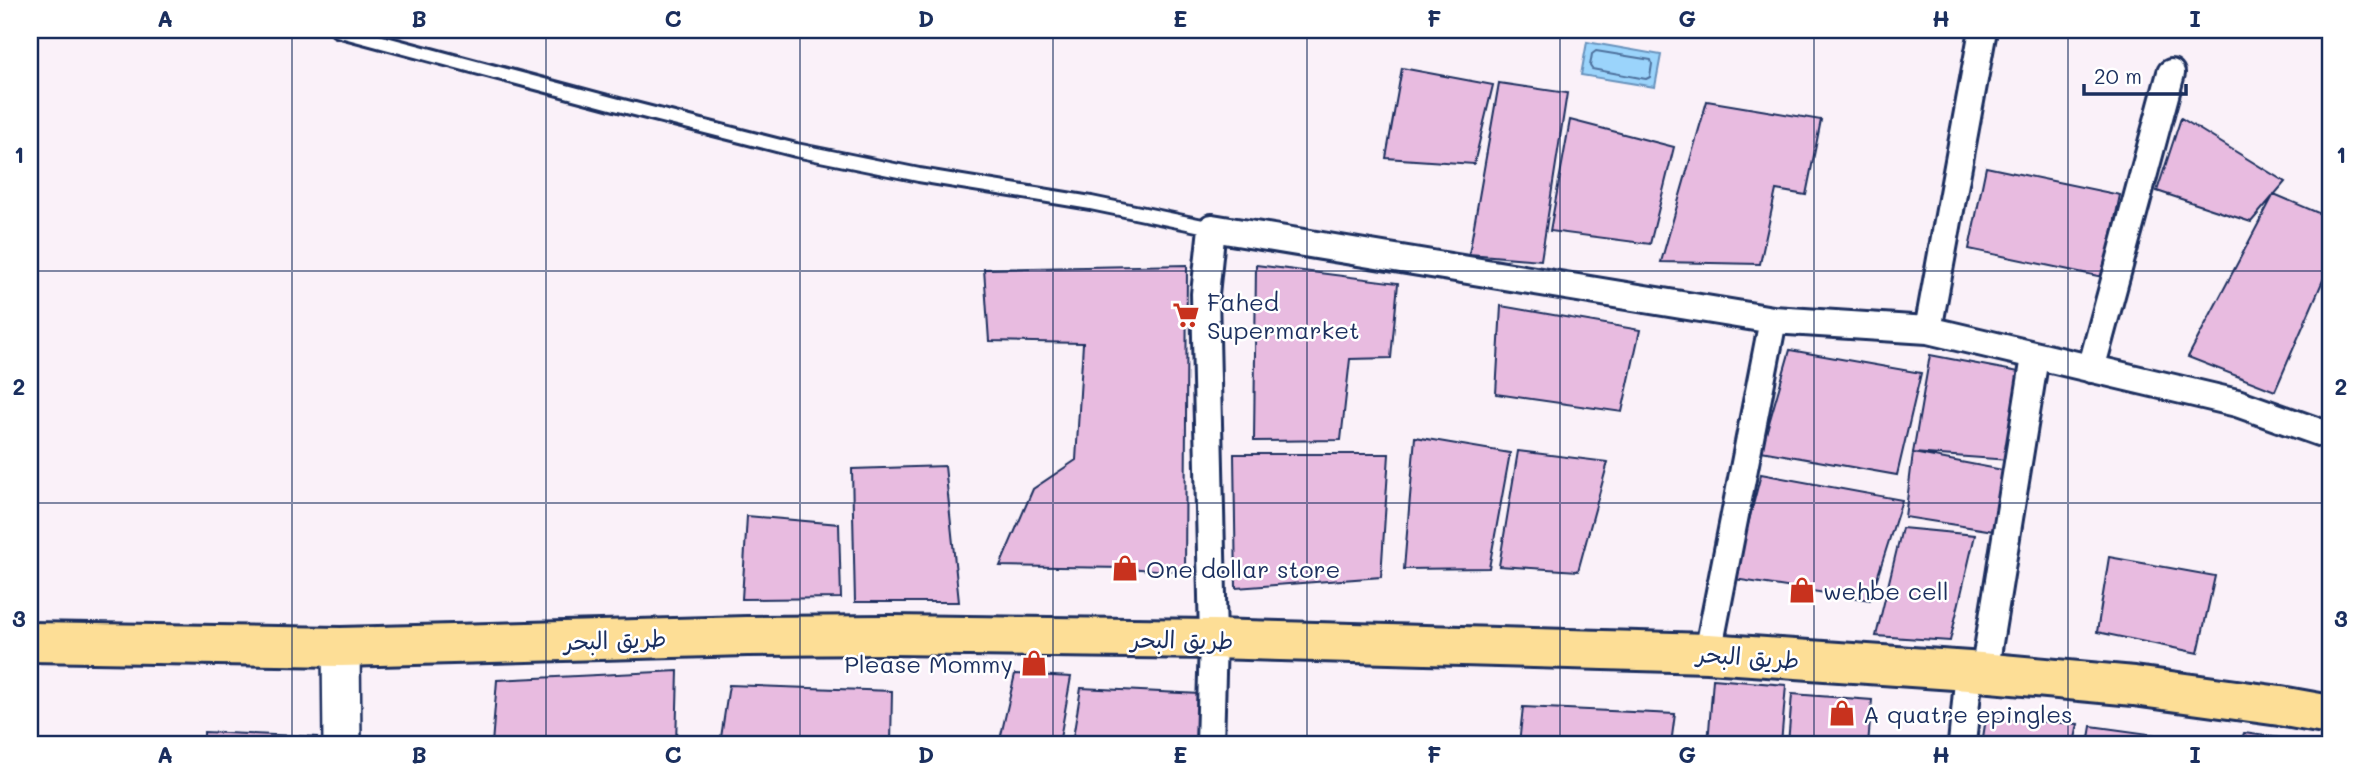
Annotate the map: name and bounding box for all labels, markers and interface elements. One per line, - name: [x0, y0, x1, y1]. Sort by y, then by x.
- text: A: [157, 3, 173, 33]
- text: B: [411, 3, 427, 33]
- text: C: [664, 3, 682, 33]
- text: D: [918, 3, 934, 33]
- text: E: [1173, 3, 1187, 33]
- text: F: [1427, 3, 1441, 33]
- text: G: [1678, 3, 1696, 33]
- text: H: [1932, 3, 1950, 33]
- text: I: [2189, 3, 2201, 33]
- scale bar: [2084, 52, 2185, 96]
- text: 20 m: [2094, 62, 2142, 89]
- text: 1: [14, 139, 24, 169]
- text: 1: [2336, 139, 2346, 169]
- place label: Fahed Supermarket: [1207, 286, 1360, 345]
- supermarket icon: Fahed Supermarket: [1171, 300, 1201, 330]
- text: 2: [13, 371, 25, 401]
- text: 2: [2335, 371, 2347, 401]
- shop icon: One dollar store: [1110, 553, 1140, 583]
- place label: One dollar store: [1146, 553, 1340, 584]
- shop icon: wehbe cell: [1787, 575, 1817, 605]
- place label: wehbe cell: [1823, 575, 1949, 606]
- text: 3: [12, 603, 26, 633]
- text: 3: [2334, 603, 2348, 633]
- street label: طريق البحر: [561, 622, 667, 656]
- street label: طريق البحر: [1128, 623, 1234, 655]
- street label: طريق البحر: [1694, 637, 1800, 675]
- place label: Please Mommy: [844, 648, 1013, 679]
- shop icon: Please Mommy: [1019, 648, 1049, 678]
- shop icon: A quatre epingles: [1827, 698, 1857, 728]
- place label: A quatre epingles: [1863, 698, 2073, 729]
- text: A: [157, 739, 173, 769]
- text: B: [411, 739, 427, 769]
- text: C: [664, 739, 682, 769]
- text: D: [918, 739, 934, 769]
- text: E: [1173, 739, 1187, 769]
- text: F: [1427, 739, 1441, 769]
- text: G: [1678, 739, 1696, 769]
- text: H: [1932, 739, 1950, 769]
- text: I: [2189, 739, 2201, 769]

